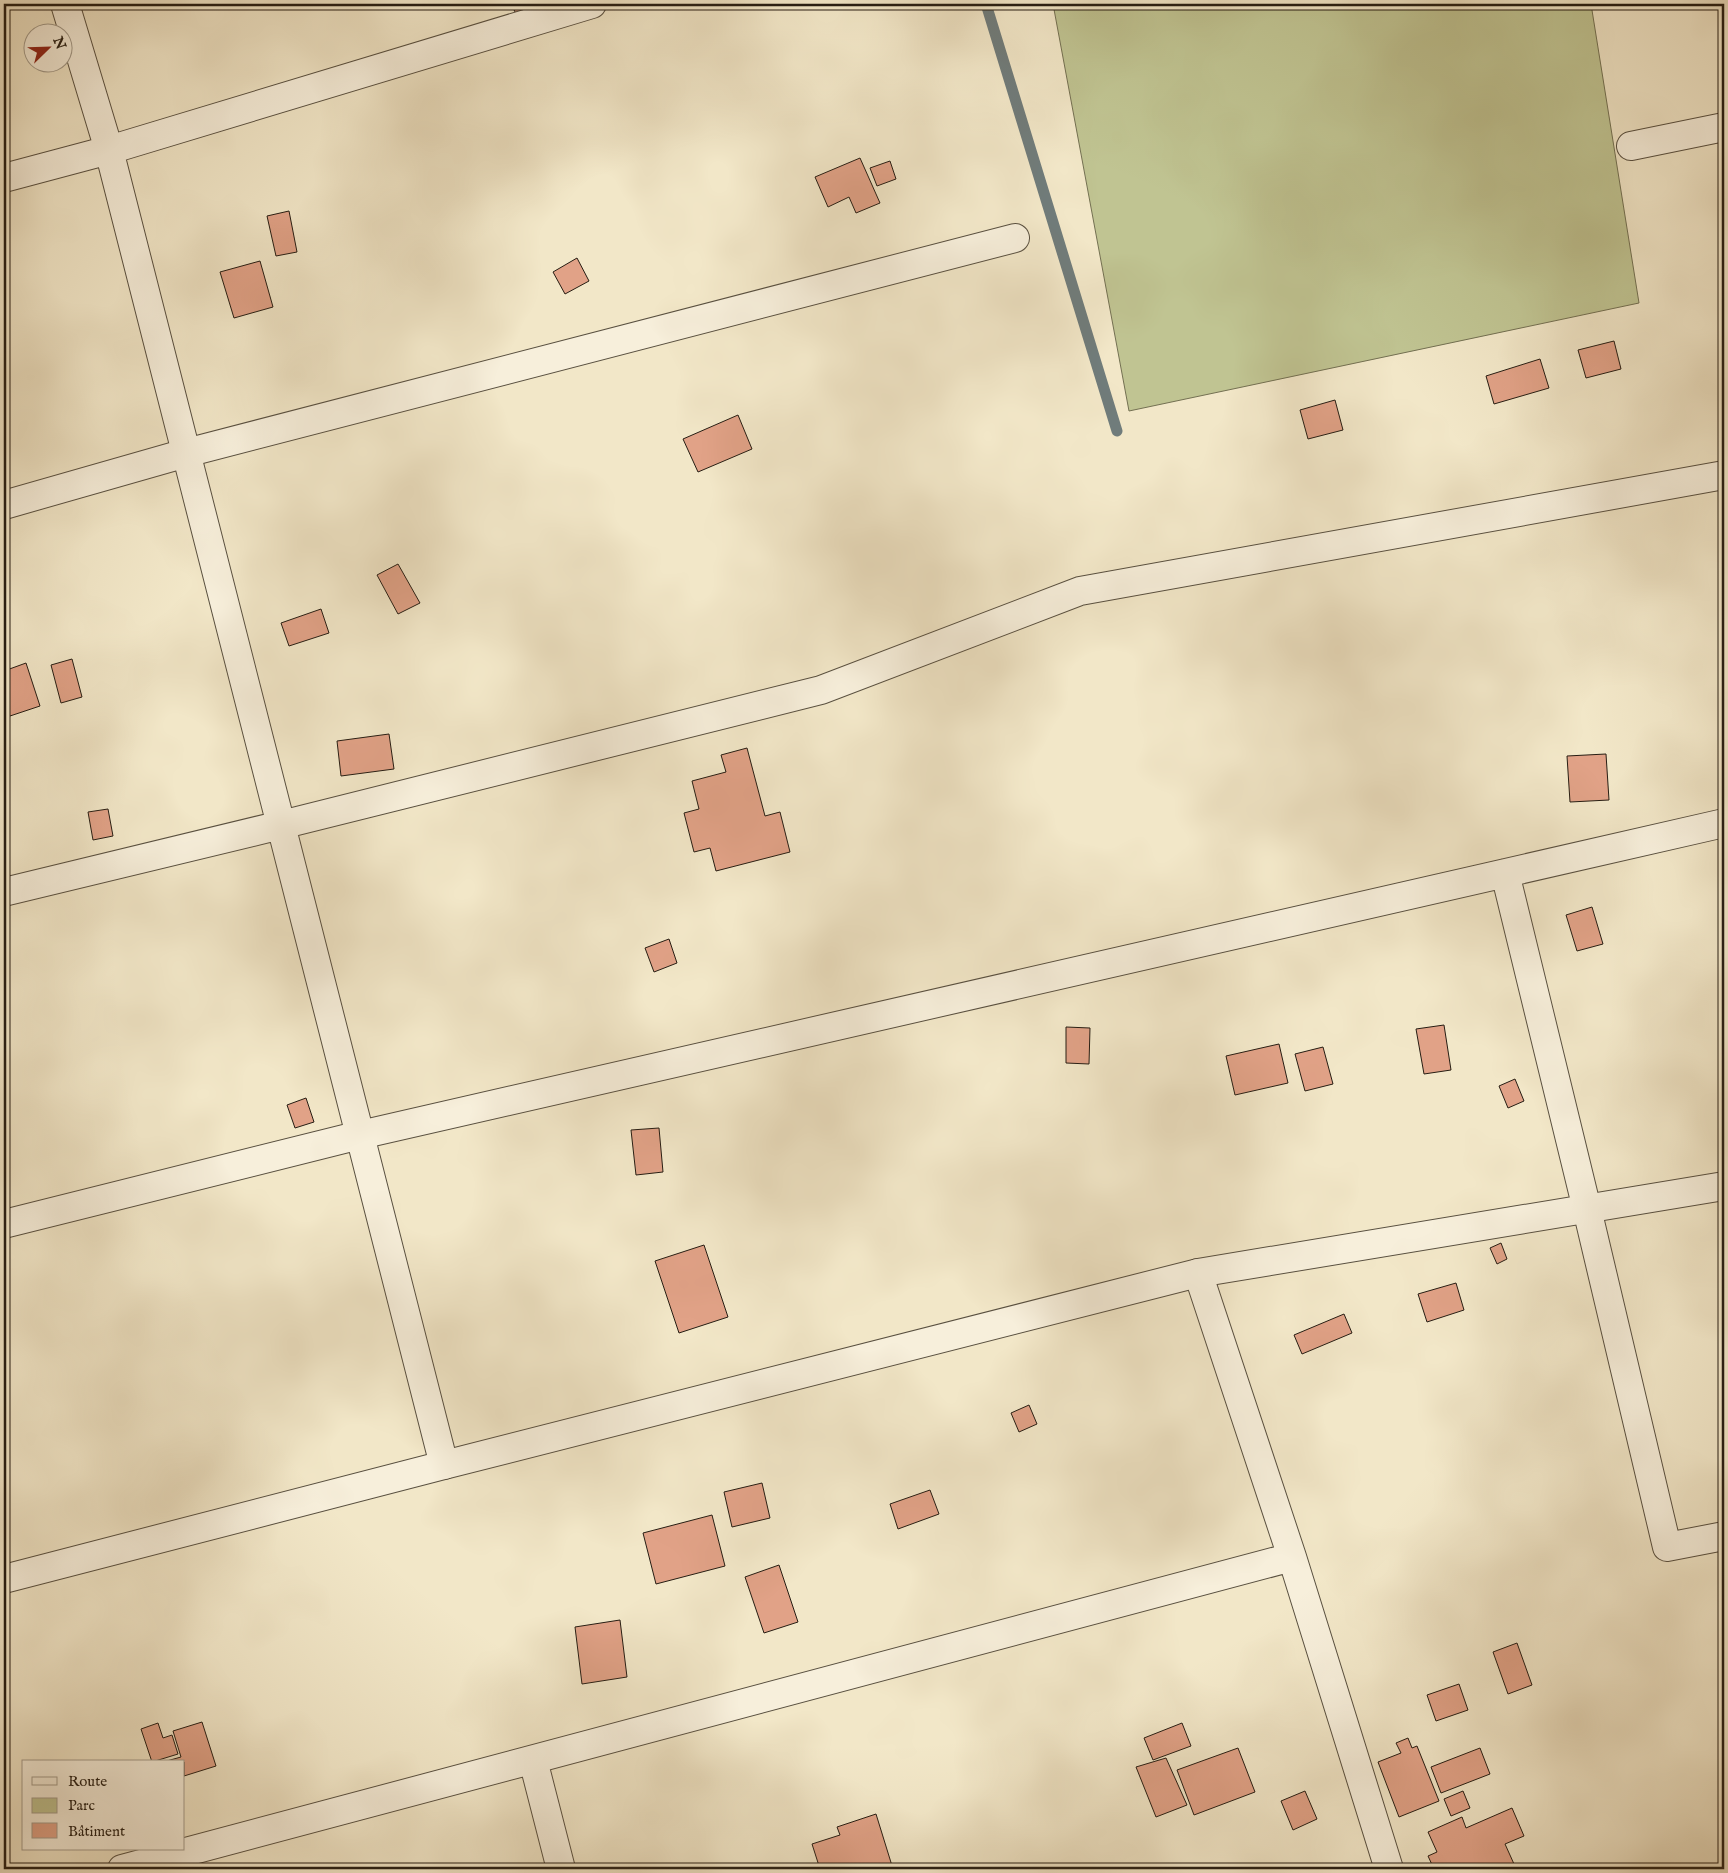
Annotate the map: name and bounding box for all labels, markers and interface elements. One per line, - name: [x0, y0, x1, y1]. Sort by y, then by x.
- north arrow: [22, 22, 72, 72]
- text: N: [48, 33, 70, 52]
- legend: [22, 1760, 185, 1850]
- text: Route: [68, 1772, 107, 1791]
- text: Parc: [68, 1796, 95, 1815]
- text: Bâtiment: [68, 1822, 125, 1841]

